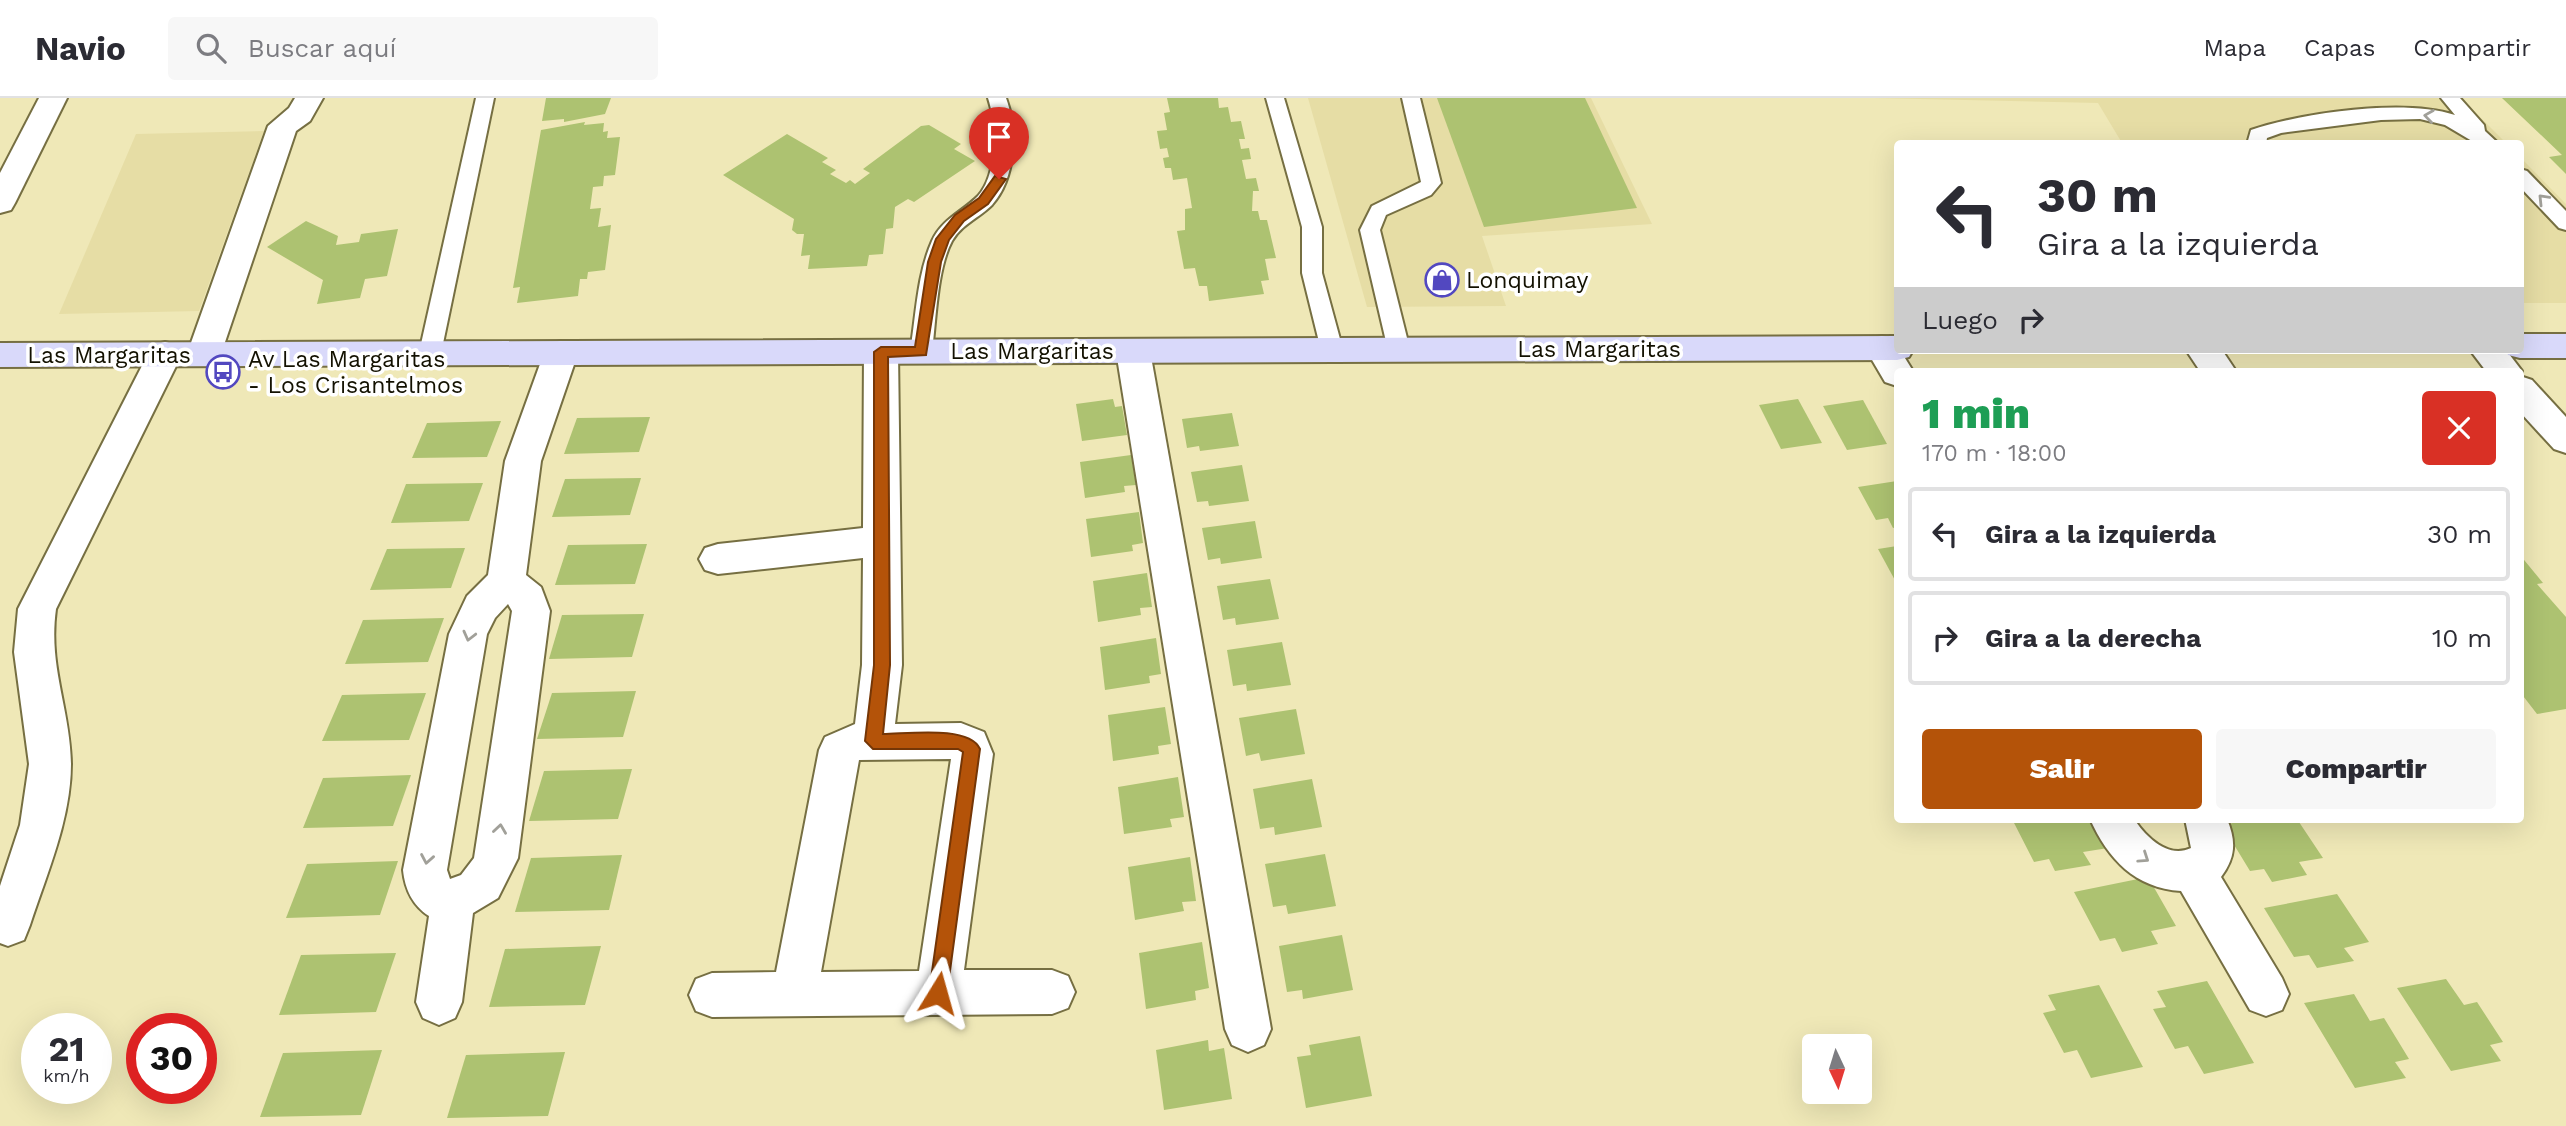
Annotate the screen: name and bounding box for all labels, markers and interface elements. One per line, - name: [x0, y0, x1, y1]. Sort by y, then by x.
- search box: [168, 17, 658, 80]
- text: Navio: [35, 29, 126, 68]
- icon: search: [192, 29, 230, 67]
- text: Buscar aquí: [248, 33, 397, 63]
- text: Mapa: [2203, 34, 2266, 62]
- text: Capas: [2304, 34, 2375, 62]
- text: Compartir: [2413, 34, 2531, 62]
- pin: [969, 107, 1029, 179]
- one-way arrow: [2423, 109, 2435, 124]
- icon: arrive: [980, 118, 1018, 156]
- text: 30 m: [2037, 166, 2158, 224]
- icon: left: [1922, 168, 2013, 259]
- one-way arrow: [2539, 194, 2551, 207]
- text: Gira a la izquierda: [2037, 225, 2319, 263]
- shop icon: Lonquimay: [1423, 261, 1461, 299]
- place label: Lonquimay: [1466, 267, 1588, 294]
- icon: right: [2012, 301, 2050, 339]
- text: Luego: [1922, 305, 1998, 335]
- street label: Las Margaritas: [1517, 336, 1681, 363]
- street label: Las Margaritas: [950, 338, 1114, 365]
- street label: Las Margaritas: [27, 342, 191, 369]
- place label: Av Las Margaritas - Los Crisantelmos: [248, 346, 463, 399]
- bus stop icon: Av Las Margaritas - Los Crisantelmos: [204, 353, 242, 391]
- text: 1 min: [1922, 389, 2030, 438]
- button: close: [2422, 391, 2496, 465]
- text: 170 m · 18:00: [1922, 440, 2066, 467]
- icon: left: [1926, 515, 1964, 553]
- text: Gira a la izquierda: [1985, 519, 2216, 549]
- text: 30 m: [2427, 519, 2492, 549]
- icon: right: [1926, 619, 1964, 657]
- text: Gira a la derecha: [1985, 623, 2201, 653]
- text: 10 m: [2432, 623, 2492, 653]
- one-way arrow: [463, 630, 477, 642]
- button: Salir: [1922, 729, 2202, 809]
- button: Compartir: [2216, 729, 2496, 809]
- one-way arrow: [492, 823, 507, 835]
- one-way arrow: [2136, 850, 2149, 862]
- one-way arrow: [420, 853, 435, 865]
- position arrow: [901, 956, 975, 1030]
- speed limit sign: 30: [126, 1013, 217, 1104]
- text: 21: [49, 1028, 84, 1070]
- north arrow: [1802, 1034, 1872, 1104]
- map controls: [1802, 1034, 1872, 1104]
- text: km/h: [43, 1065, 90, 1086]

